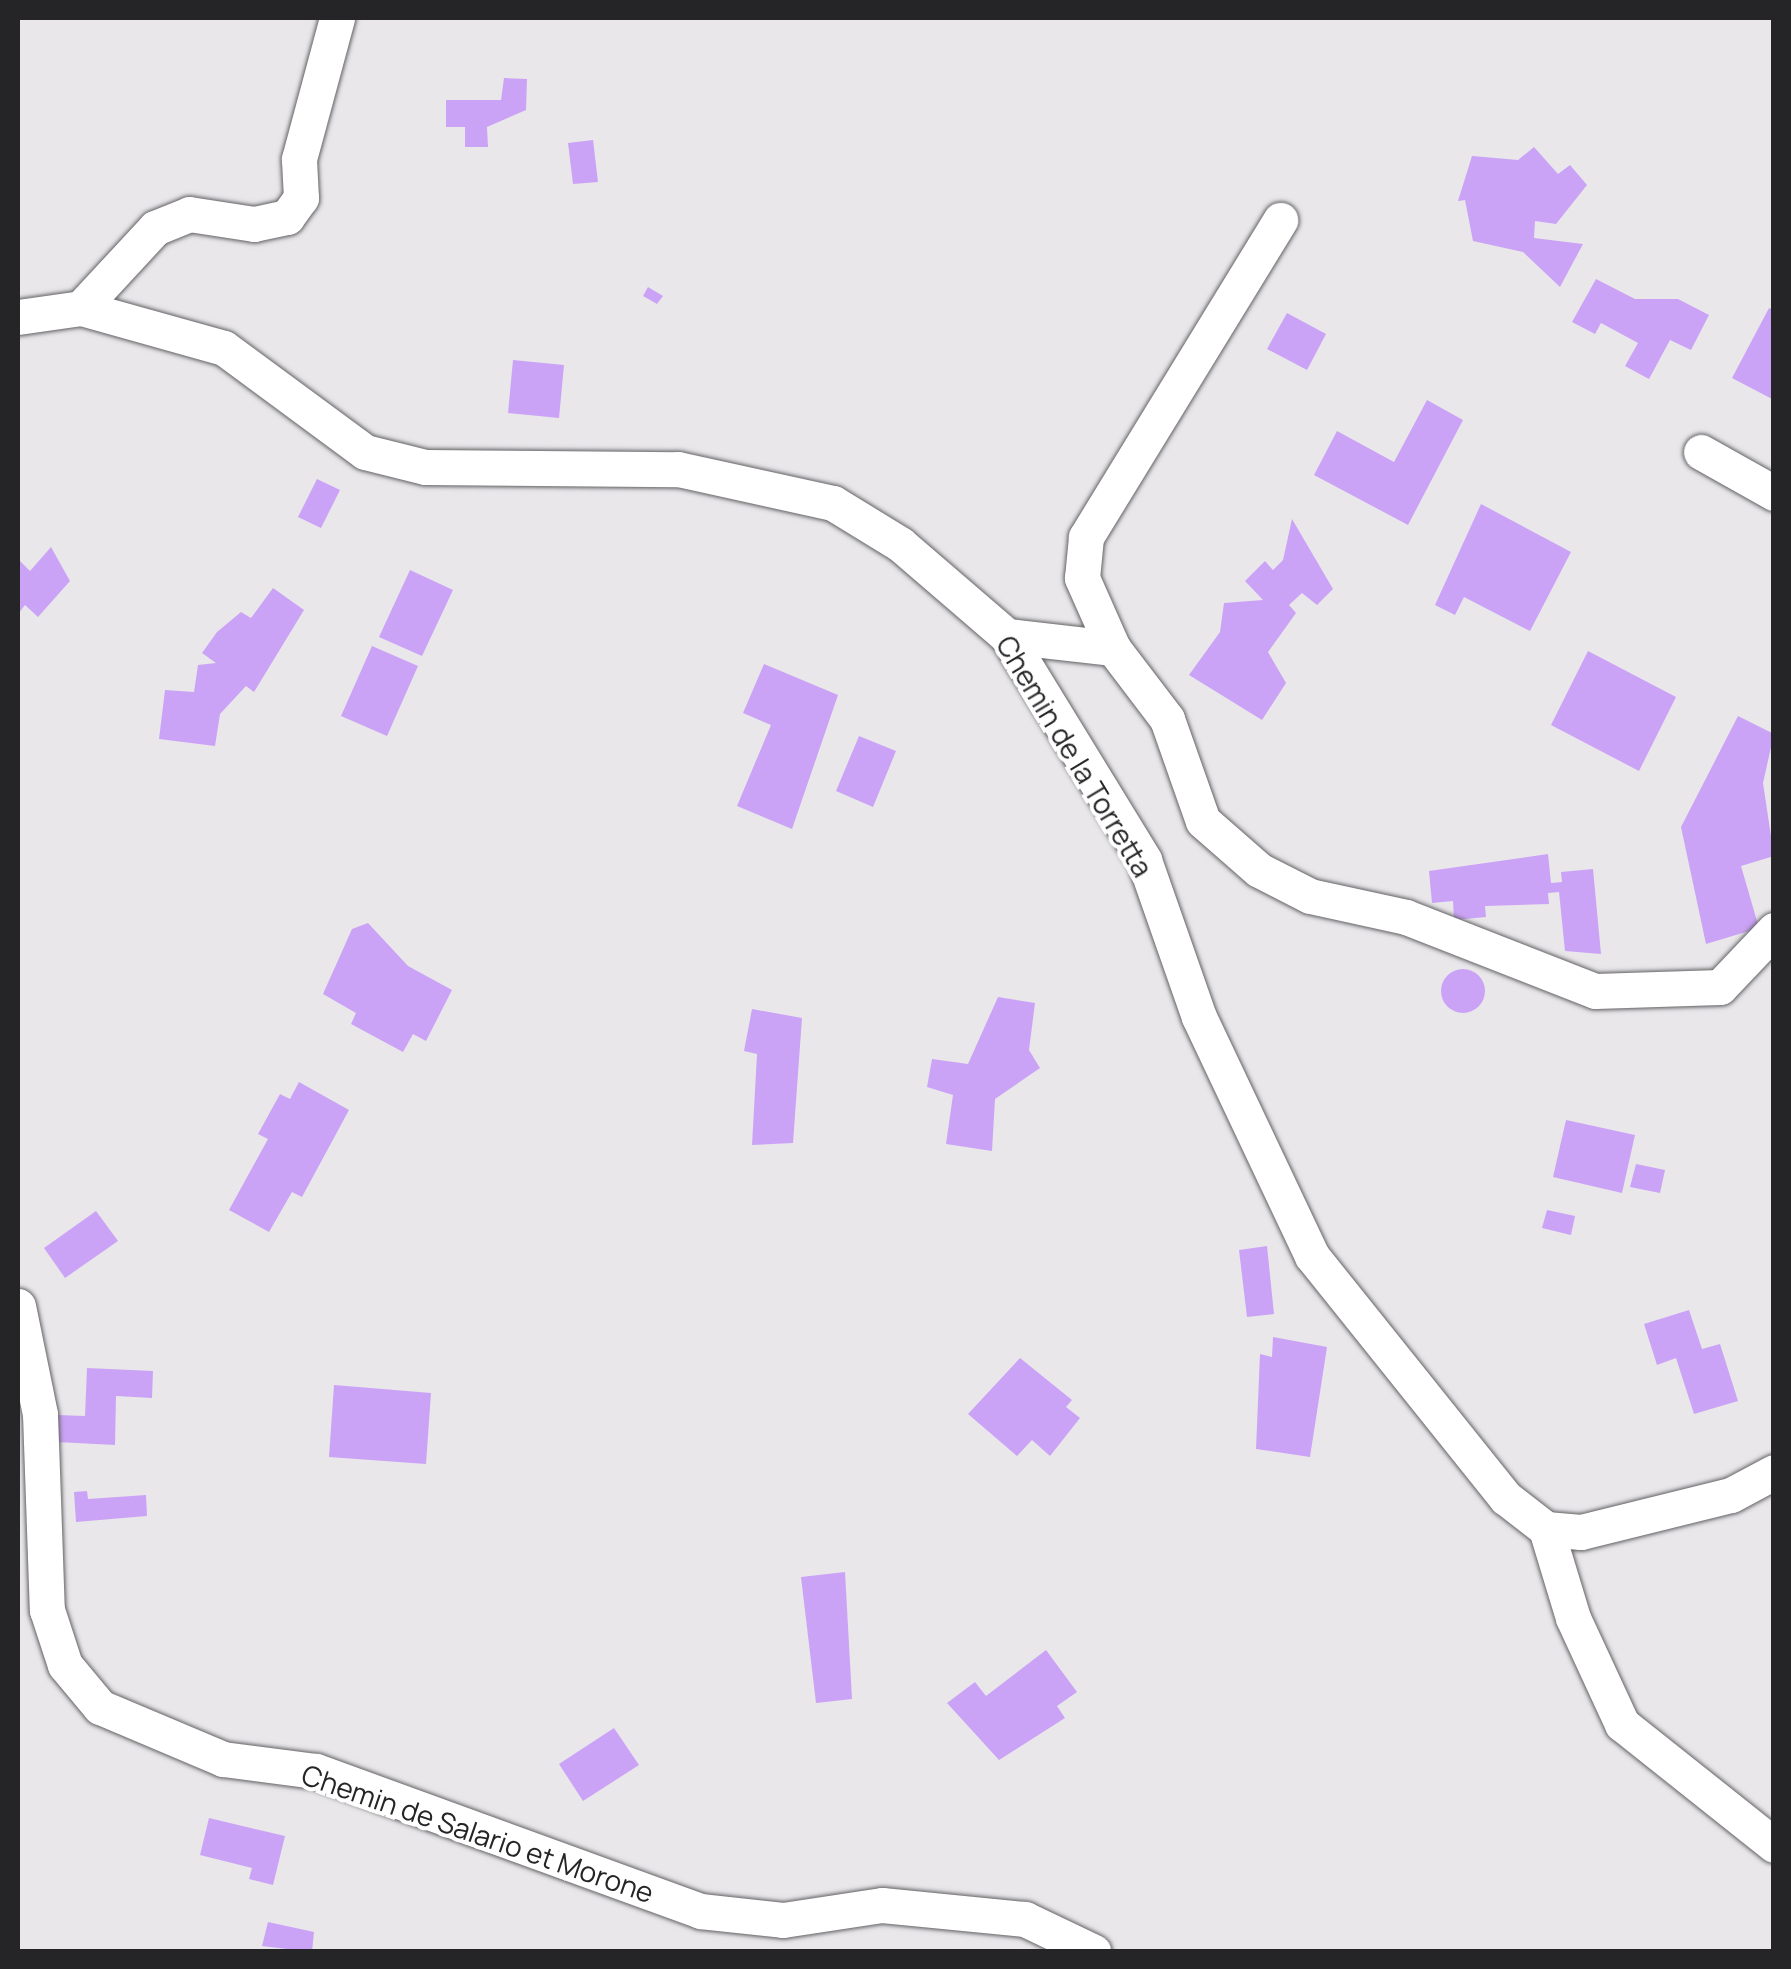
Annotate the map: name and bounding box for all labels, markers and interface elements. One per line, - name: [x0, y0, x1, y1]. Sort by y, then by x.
- street label: Chemin de la Torretta: [990, 629, 1160, 883]
- street label: Chemin de Salario et Morone: [298, 1757, 658, 1909]

